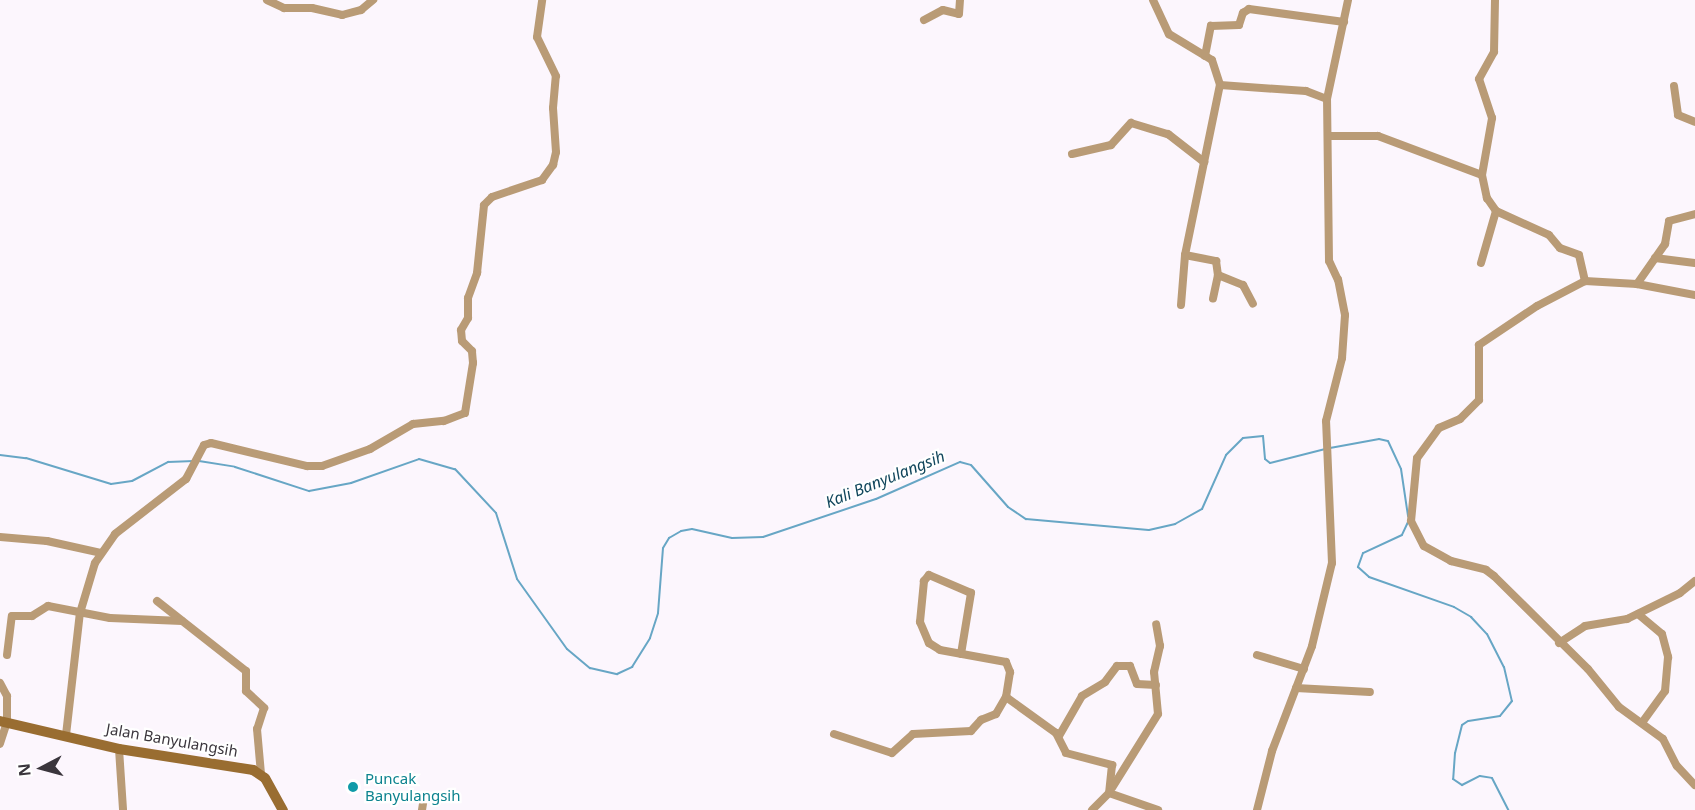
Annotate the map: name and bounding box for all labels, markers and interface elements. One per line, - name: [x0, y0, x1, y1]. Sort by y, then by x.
- water label: Kali Banyulangsih: [822, 446, 948, 512]
- street label: Jalan Banyulangsih: [105, 720, 239, 760]
- north arrow: [12, 738, 72, 798]
- text: N: [12, 762, 36, 778]
- place label: Puncak Banyulangsih: [365, 769, 460, 804]
- marker: Puncak Banyulangsih: [346, 780, 360, 794]

